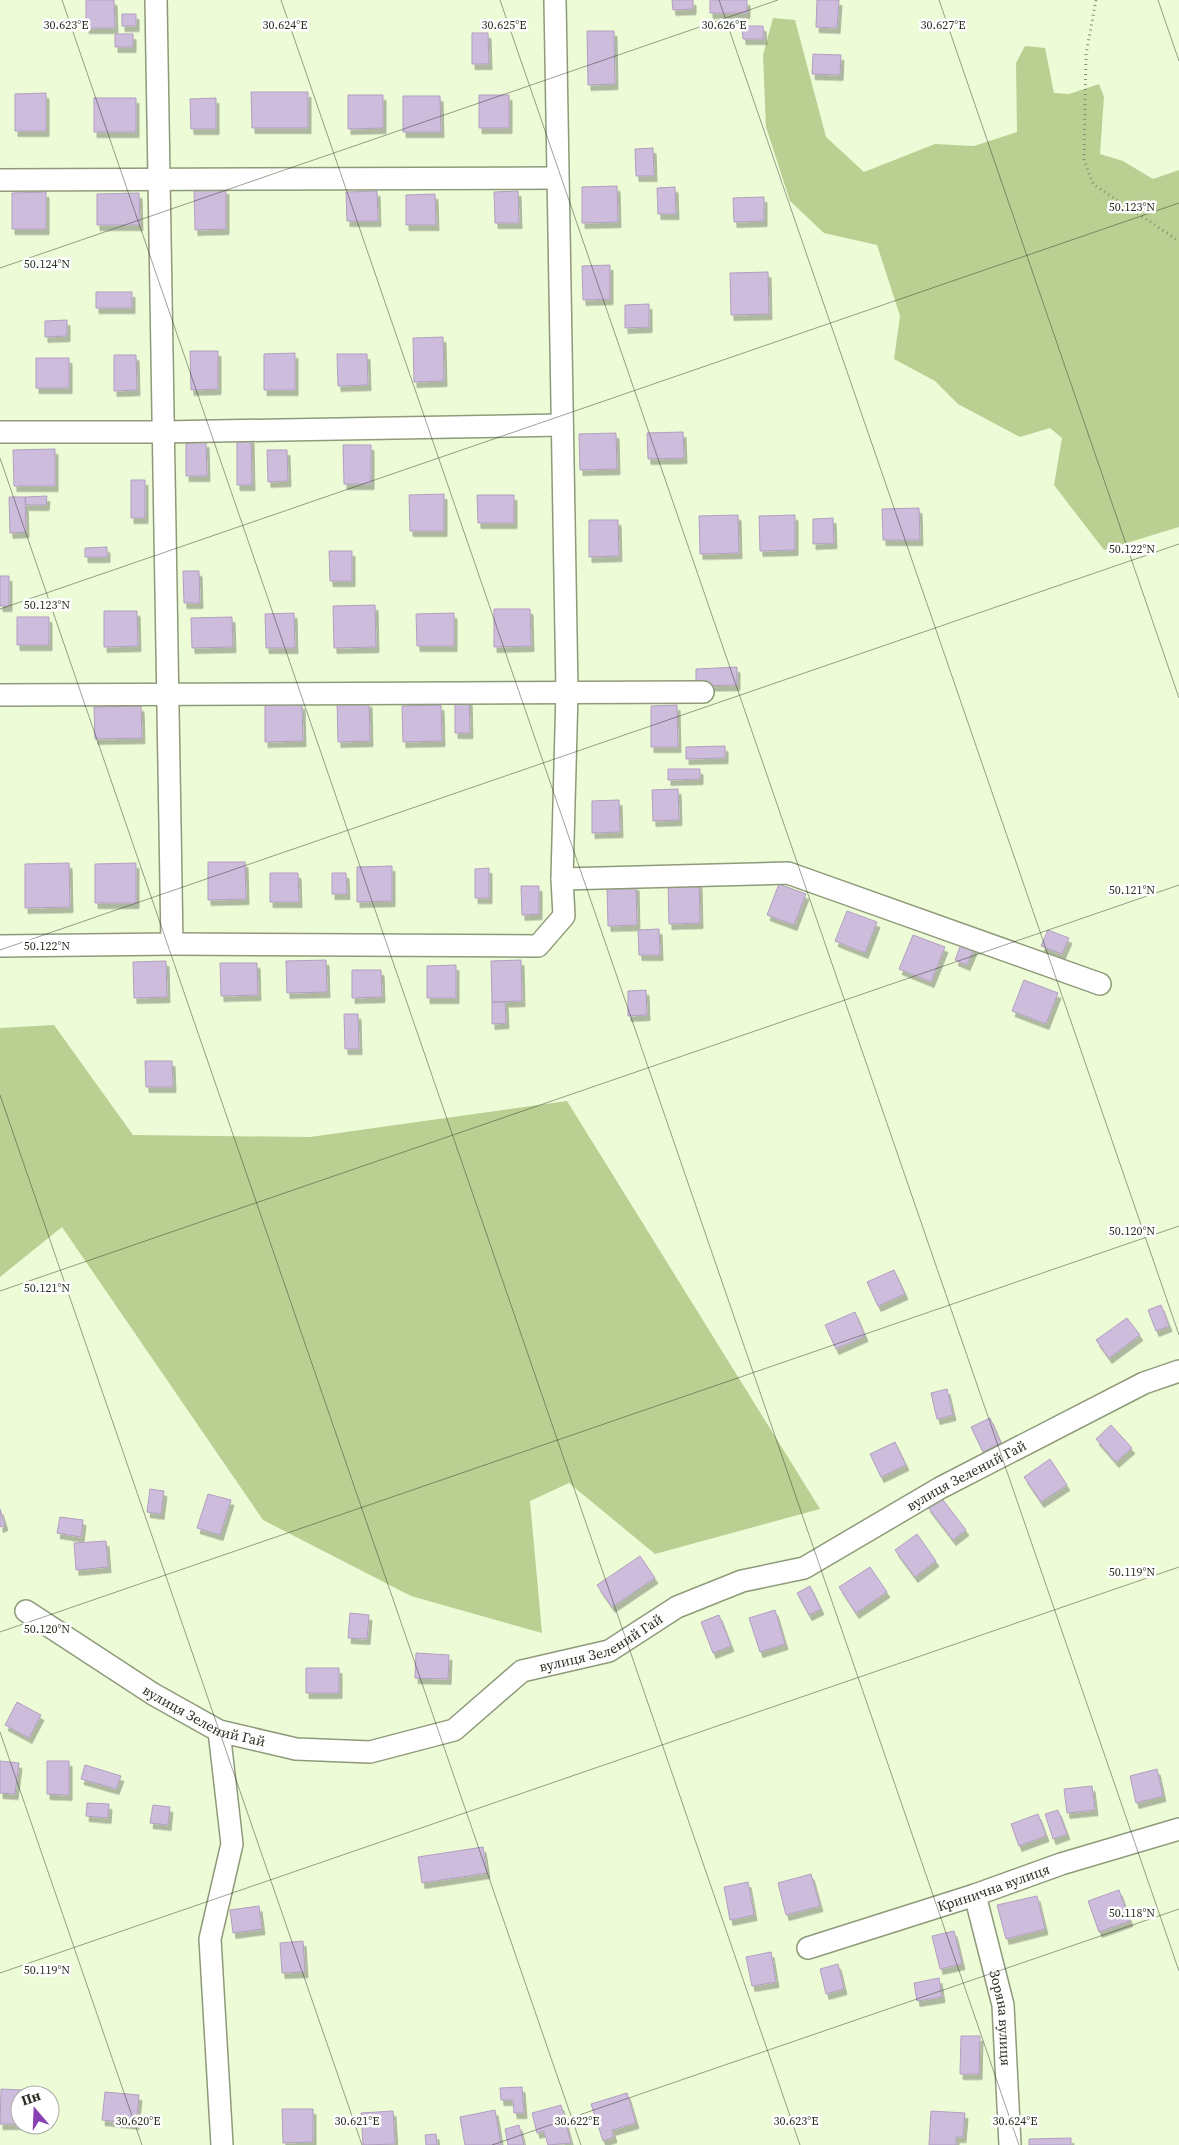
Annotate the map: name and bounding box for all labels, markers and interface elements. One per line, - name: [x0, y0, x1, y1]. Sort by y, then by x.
- text: 30.623°E: [44, 17, 88, 33]
- text: 30.624°E: [263, 17, 307, 33]
- text: 30.625°E: [482, 17, 526, 33]
- text: 30.626°E: [702, 17, 746, 33]
- text: 30.627°E: [921, 17, 965, 33]
- text: 50.123°N: [1109, 199, 1155, 215]
- text: 50.124°N: [24, 256, 70, 272]
- text: 50.122°N: [1109, 541, 1155, 557]
- text: 50.123°N: [24, 597, 70, 613]
- text: 50.121°N: [1109, 882, 1155, 898]
- text: 50.122°N: [24, 938, 70, 954]
- text: 50.120°N: [1109, 1223, 1155, 1239]
- text: 50.121°N: [24, 1280, 70, 1296]
- street label: вулиця Зелений Гай: [903, 1435, 1030, 1516]
- text: 50.119°N: [1109, 1564, 1155, 1580]
- street label: вулиця Зелений Гай: [537, 1609, 667, 1677]
- text: 50.120°N: [24, 1621, 70, 1637]
- street label: вулиця Зелений Гай: [139, 1680, 267, 1752]
- street label: Кринична вулиця: [935, 1859, 1052, 1916]
- text: 50.118°N: [1109, 1905, 1155, 1921]
- text: 50.119°N: [24, 1962, 70, 1978]
- street label: Зоряна вулиця: [984, 1968, 1016, 2066]
- north arrow: [10, 2085, 60, 2135]
- text: Пн: [18, 2085, 43, 2110]
- text: 30.620°E: [116, 2113, 160, 2129]
- text: 30.621°E: [335, 2113, 379, 2129]
- text: 30.622°E: [555, 2113, 599, 2129]
- text: 30.623°E: [774, 2113, 818, 2129]
- text: 30.624°E: [993, 2113, 1037, 2129]

